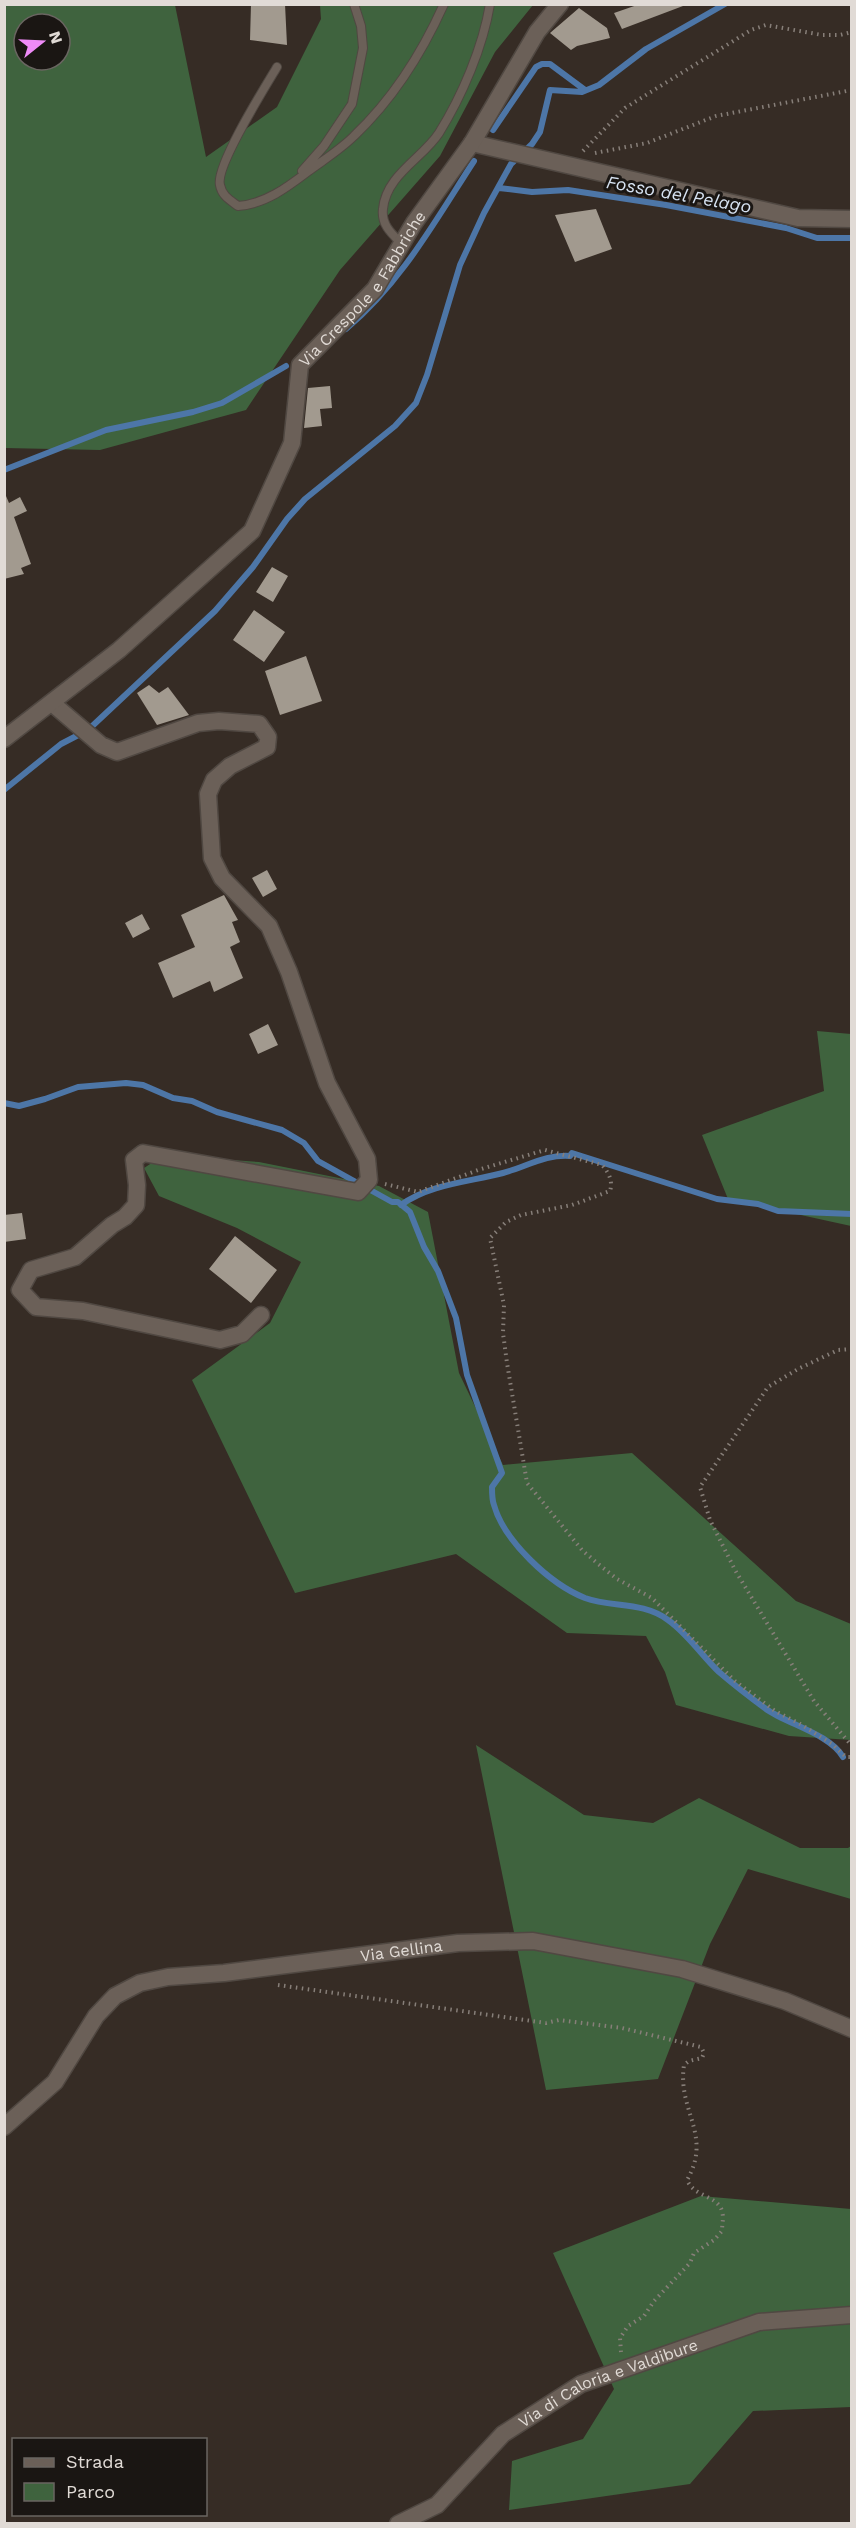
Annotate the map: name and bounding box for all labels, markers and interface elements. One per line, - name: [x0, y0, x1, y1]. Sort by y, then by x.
- north arrow: [12, 12, 72, 72]
- text: N: [45, 29, 67, 46]
- water label: Fosso del Pelago: [605, 171, 753, 217]
- street label: Via Crespole e Fabbriche: [294, 207, 429, 370]
- street label: Via Gellina: [359, 1936, 444, 1965]
- street label: Via di Caloria e Valdibure: [515, 2335, 700, 2431]
- legend: [12, 2438, 207, 2516]
- text: Strada: [66, 2451, 124, 2472]
- text: Parco: [66, 2481, 115, 2502]

